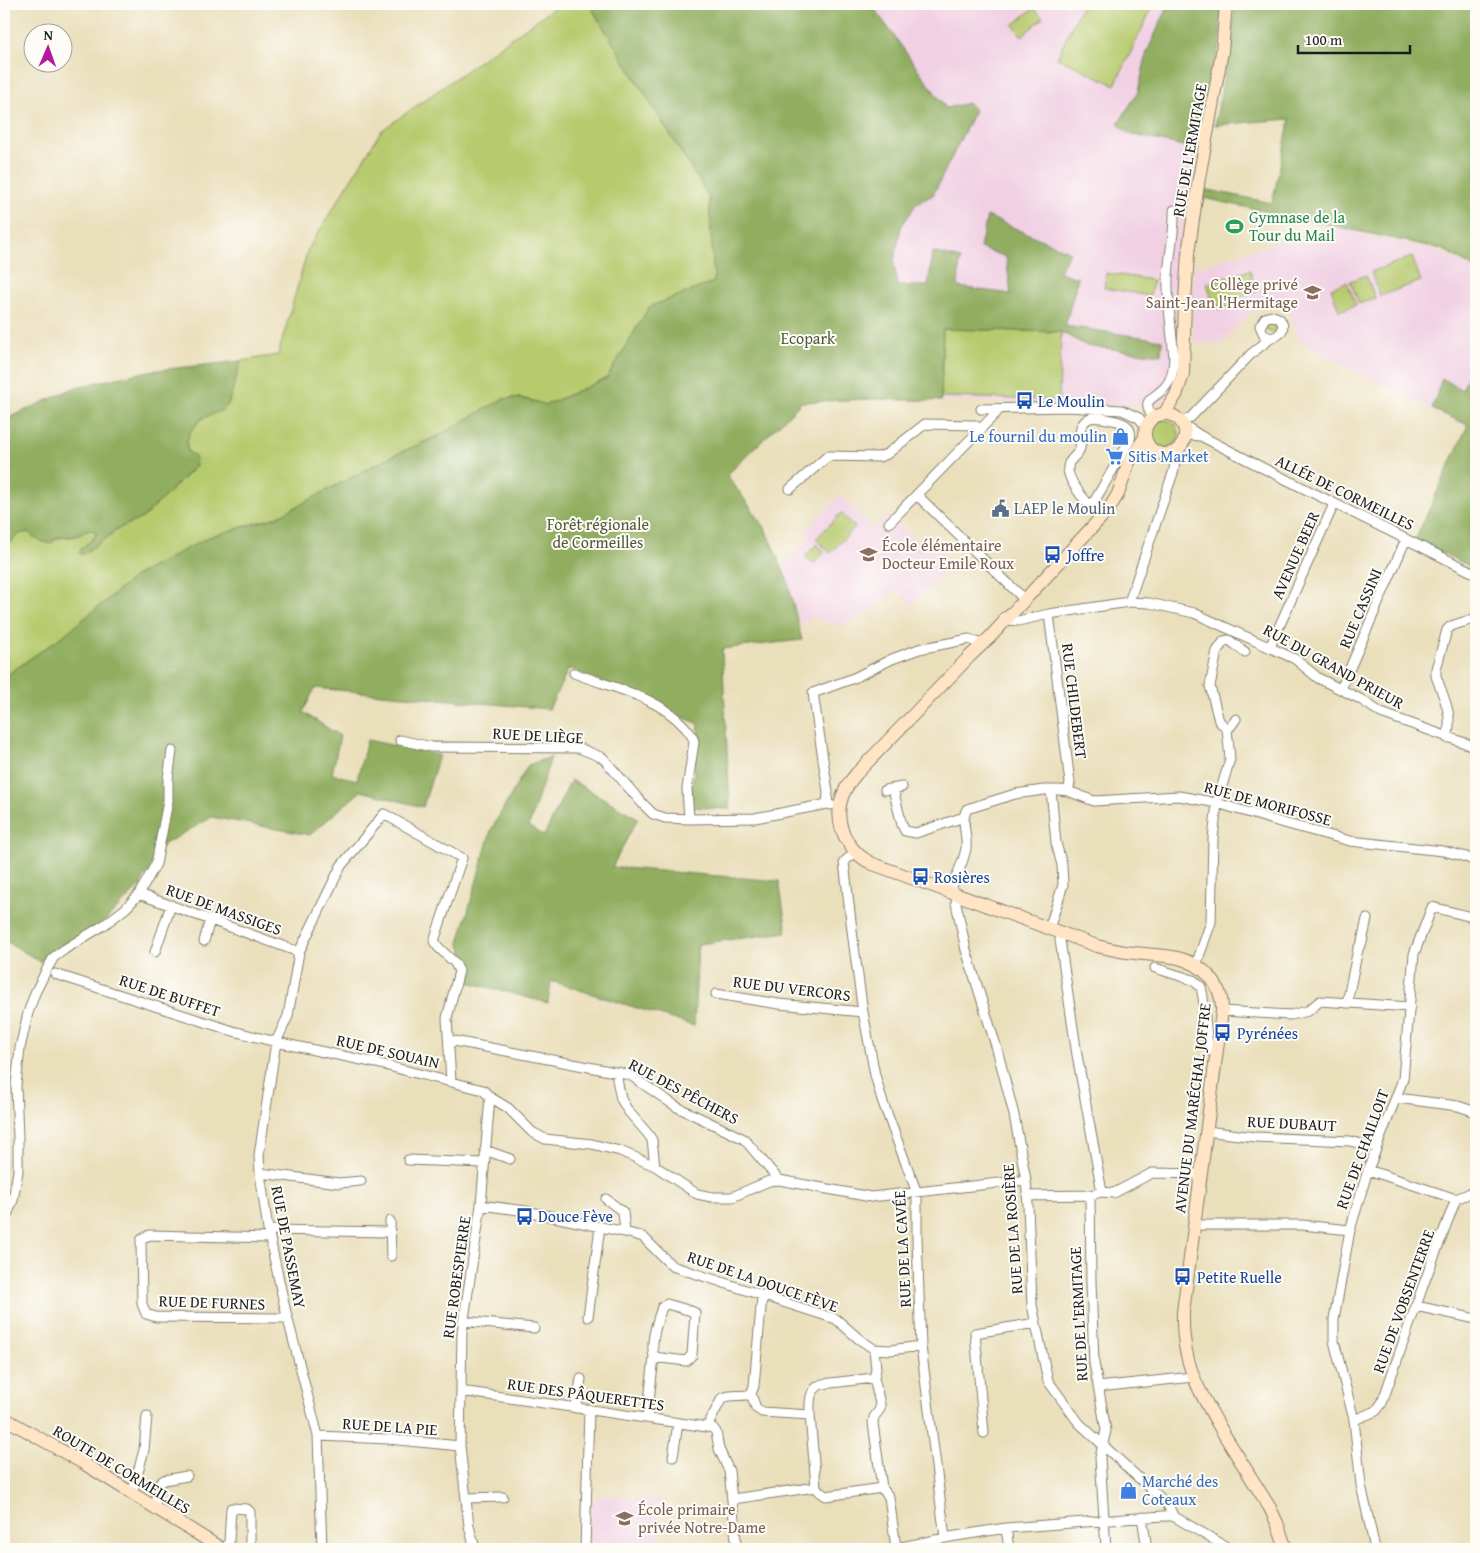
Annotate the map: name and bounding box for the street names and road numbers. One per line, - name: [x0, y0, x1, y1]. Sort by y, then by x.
- street label: RUE DE L'ERMITAGE: [1165, 81, 1213, 219]
- street label: ALLÉE DE CORMEILLES: [1272, 448, 1419, 536]
- street label: AVENUE BEER: [1265, 506, 1325, 603]
- street label: RUE CASSINI: [1332, 564, 1388, 652]
- street label: RUE DU GRAND PRIEUR: [1259, 617, 1410, 715]
- street label: RUE CHILDEBERT: [1056, 642, 1094, 760]
- street label: RUE DE LIÈGE: [492, 721, 584, 749]
- street label: RUE DE MORIFOSSE: [1202, 774, 1334, 832]
- street label: RUE DE MASSIGES: [163, 877, 285, 941]
- street label: RUE DE BUFFET: [116, 967, 224, 1023]
- street label: RUE DU VERCORS: [732, 969, 852, 1007]
- street label: AVENUE DU MARÉCHAL JOFFRE: [1167, 1002, 1217, 1214]
- street label: RUE DE SOUAIN: [334, 1027, 442, 1075]
- street label: RUE DES PÊCHERS: [625, 1052, 744, 1130]
- street label: RUE DE CHAILLOIT: [1329, 1086, 1395, 1212]
- street label: RUE DUBAUT: [1247, 1109, 1337, 1137]
- street label: RUE DE LA ROSIÈRE: [995, 1163, 1029, 1295]
- street label: RUE DE PASSEMAY: [265, 1183, 313, 1311]
- street label: RUE DE LA CAVÉE: [887, 1190, 917, 1308]
- street label: RUE ROBESPIERRE: [436, 1214, 476, 1340]
- street label: RUE DE VOBSENTERRE: [1366, 1226, 1440, 1376]
- street label: RUE DE LA DOUCE FÈVE: [684, 1244, 842, 1318]
- street label: RUE DE L'ERMITAGE: [1062, 1246, 1094, 1382]
- street label: RUE DE FURNES: [158, 1288, 266, 1316]
- street label: RUE DES PÂQUERETTES: [506, 1371, 666, 1417]
- street label: RUE DE LA PIE: [342, 1411, 438, 1441]
- street label: ROUTE DE CORMEILLES: [49, 1418, 195, 1520]

